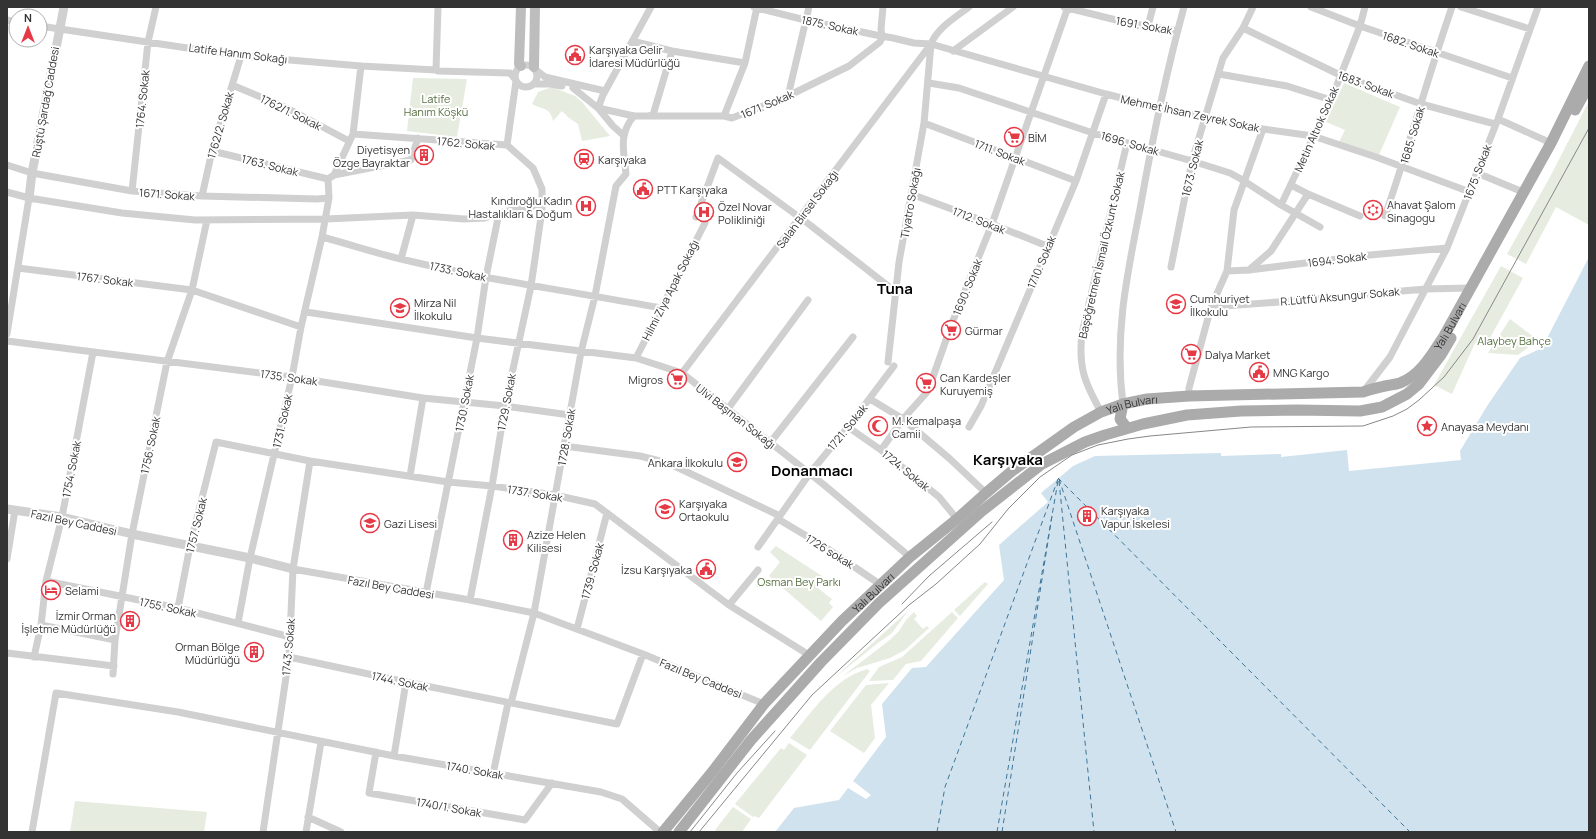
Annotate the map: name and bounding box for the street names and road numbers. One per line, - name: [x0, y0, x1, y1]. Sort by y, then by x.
- street label: 1875. Sokak: [800, 12, 860, 38]
- street label: 1691. Sokak: [1115, 13, 1174, 37]
- street label: 1682. Sokak: [1381, 27, 1442, 61]
- street label: Latife Hanım Sokağı: [188, 40, 288, 66]
- street label: Rüştü Şardağ Caddesi: [28, 45, 62, 159]
- street label: 1683. Sokak: [1336, 67, 1397, 101]
- street label: 1764. Sokak: [131, 69, 153, 129]
- street label: Metin Altıok Sokak: [1290, 83, 1342, 174]
- street label: 1671. Sokak: [738, 86, 796, 122]
- street label: 1762/2. Sokak: [203, 89, 237, 160]
- street label: 1762/1. Sokak: [258, 91, 325, 134]
- street label: Mehmet İhsan Zeyrek Sokak: [1119, 91, 1261, 135]
- street label: 1685. Sokak: [1396, 104, 1428, 165]
- street label: 1696. Sokak: [1099, 128, 1161, 159]
- street label: 1762. Sokak: [436, 133, 496, 153]
- street label: 1711. Sokak: [972, 135, 1028, 169]
- street label: 1673. Sokak: [1178, 138, 1206, 198]
- street label: 1675. Sokak: [1460, 142, 1495, 202]
- street label: 1763. Sokak: [240, 151, 300, 179]
- street label: Tiyatro Sokağı: [896, 166, 924, 240]
- street label: Salah Birsel Sokağı: [773, 167, 841, 251]
- street label: Başöğretmen İsmail Özkunt Sokak: [1074, 169, 1128, 340]
- street label: 1671. Sokak: [139, 185, 196, 203]
- street label: 1712. Sokak: [950, 203, 1008, 237]
- street label: 1710. Sokak: [1023, 233, 1059, 291]
- street label: Hilmi Ziya Apak Sokağı: [638, 237, 702, 343]
- street label: 1694. Sokak: [1307, 248, 1368, 270]
- street label: 1690. Sokak: [949, 256, 985, 318]
- street label: 1733. Sokak: [428, 258, 488, 284]
- street label: 1767. Sokak: [76, 268, 135, 290]
- street label: R.Lütfü Aksungur Sokak: [1280, 283, 1401, 309]
- street label: Yalı Bulvarı: [1430, 299, 1469, 352]
- street label: 1735. Sokak: [259, 366, 319, 389]
- street label: 1729. Sokak: [493, 372, 519, 432]
- street label: 1730. Sokak: [451, 373, 477, 433]
- street label: Ulvi Başman Sokağı: [693, 380, 779, 452]
- street label: Yalı Bulvarı: [1104, 391, 1158, 417]
- street label: 1731. Sokak: [269, 392, 296, 450]
- street label: 1721. Sokak: [824, 400, 871, 453]
- street label: 1728. Sokak: [554, 407, 578, 467]
- street label: 1756. Sokak: [137, 414, 164, 475]
- street label: 1754. Sokak: [58, 439, 84, 499]
- street label: 1724. Sokak: [879, 446, 933, 494]
- street label: 1737. Sokak: [506, 481, 564, 505]
- street label: 1757. Sokak: [182, 495, 210, 554]
- street label: Fazıl Bey Caddesi: [30, 506, 118, 538]
- street label: 1726 sokak: [803, 530, 858, 572]
- street label: 1739. Sokak: [577, 541, 607, 601]
- street label: Yalı Bulvarı: [848, 569, 897, 616]
- street label: Fazıl Bey Caddesi: [347, 572, 435, 602]
- street label: 1755. Sokak: [138, 594, 198, 620]
- street label: 1743. Sokak: [278, 617, 298, 676]
- street label: Fazıl Bey Caddesi: [658, 655, 744, 701]
- street label: 1744. Sokak: [370, 668, 430, 694]
- street label: 1740. Sokak: [445, 758, 505, 783]
- street label: 1740/1. Sokak: [415, 794, 483, 820]

